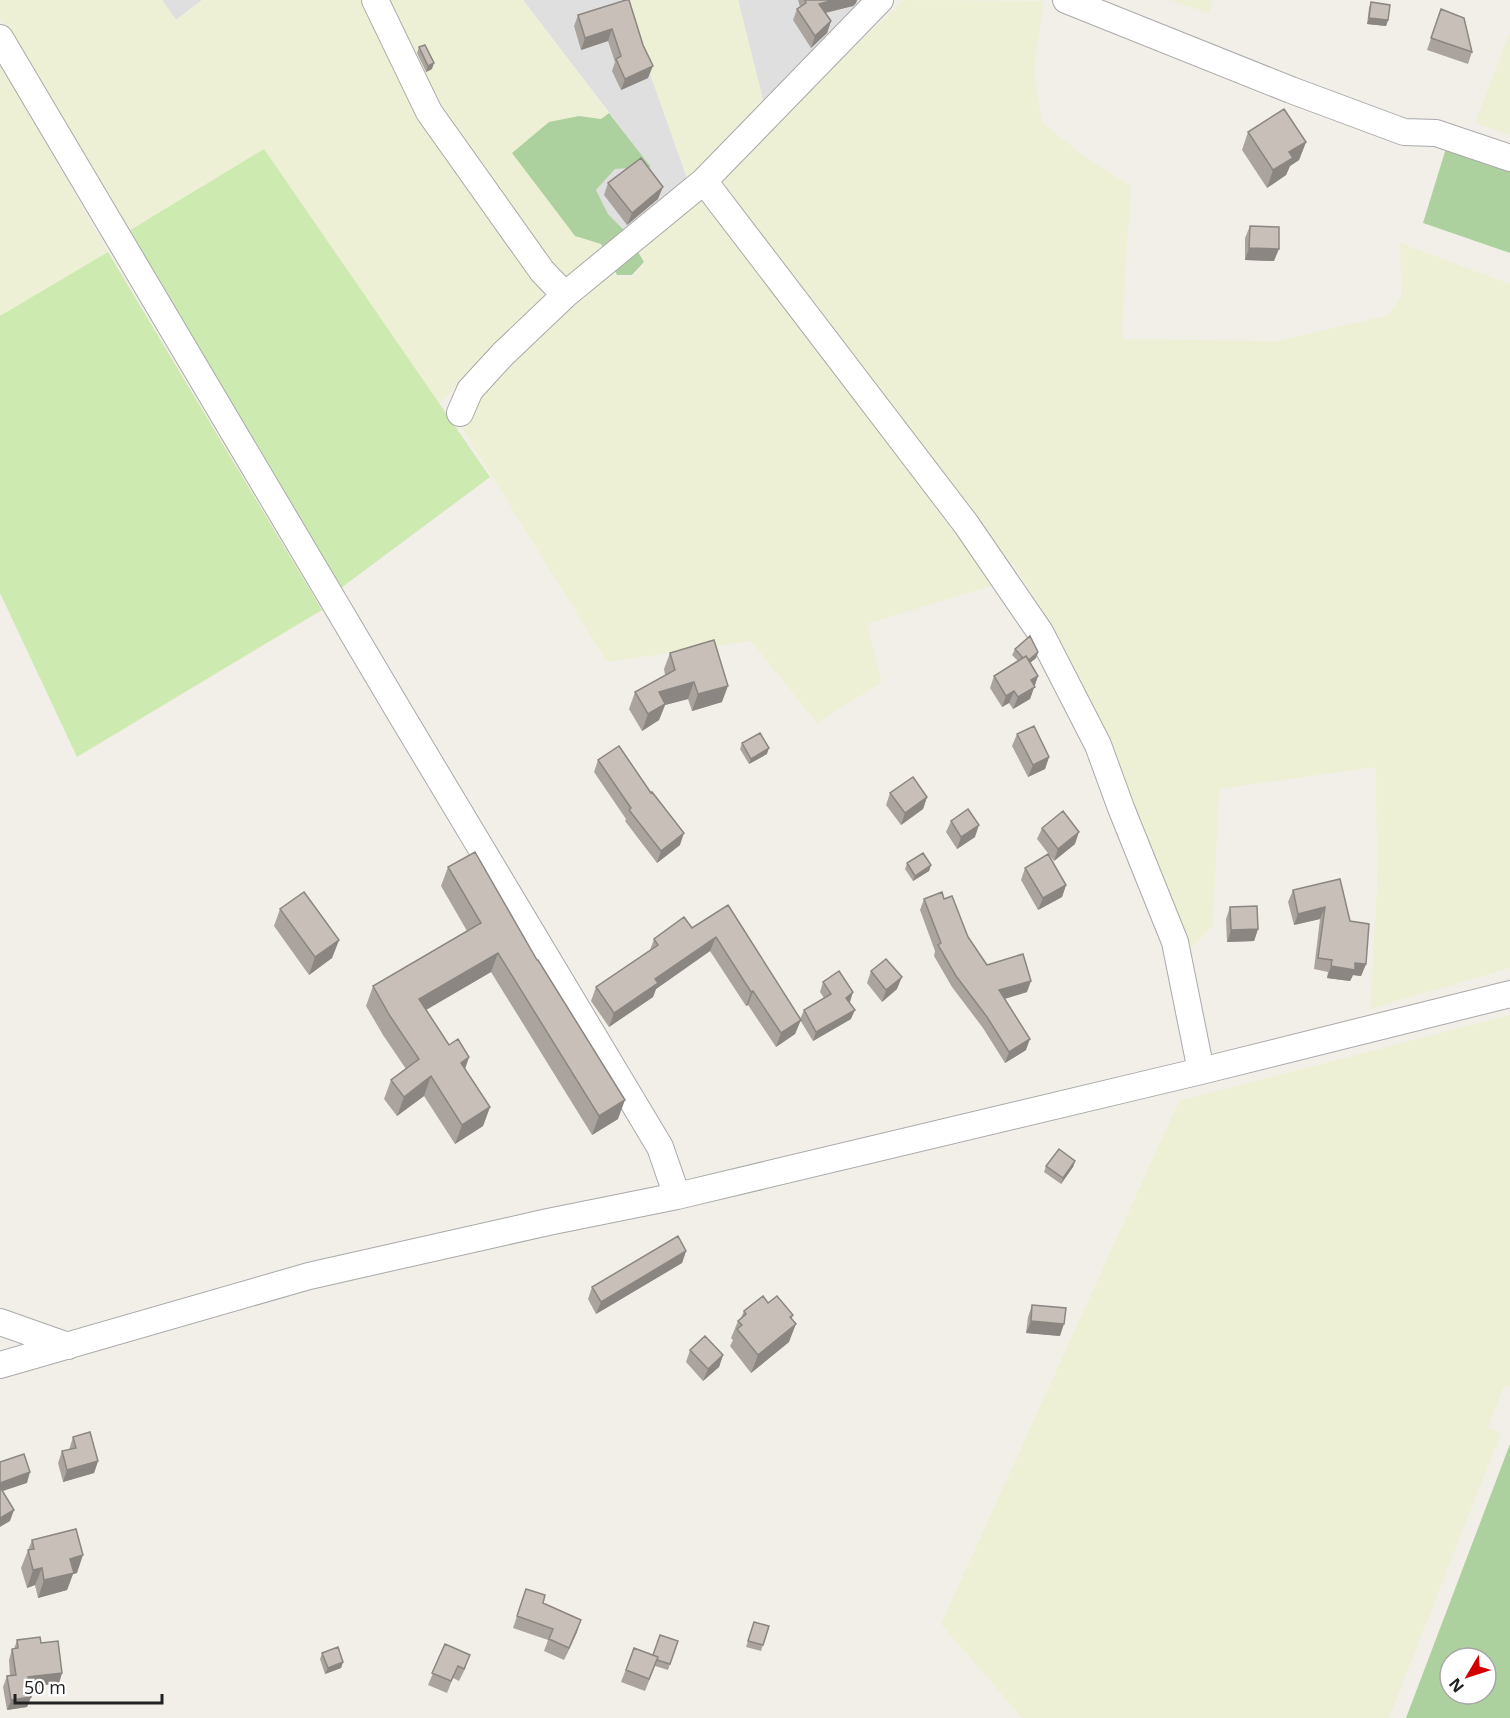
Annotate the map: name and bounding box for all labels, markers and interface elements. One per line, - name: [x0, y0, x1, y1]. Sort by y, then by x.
- north arrow: [1438, 1646, 1498, 1706]
- scale bar: [15, 1667, 162, 1705]
- text: N: [1444, 1673, 1469, 1697]
- text: 50 m: [24, 1675, 66, 1699]

